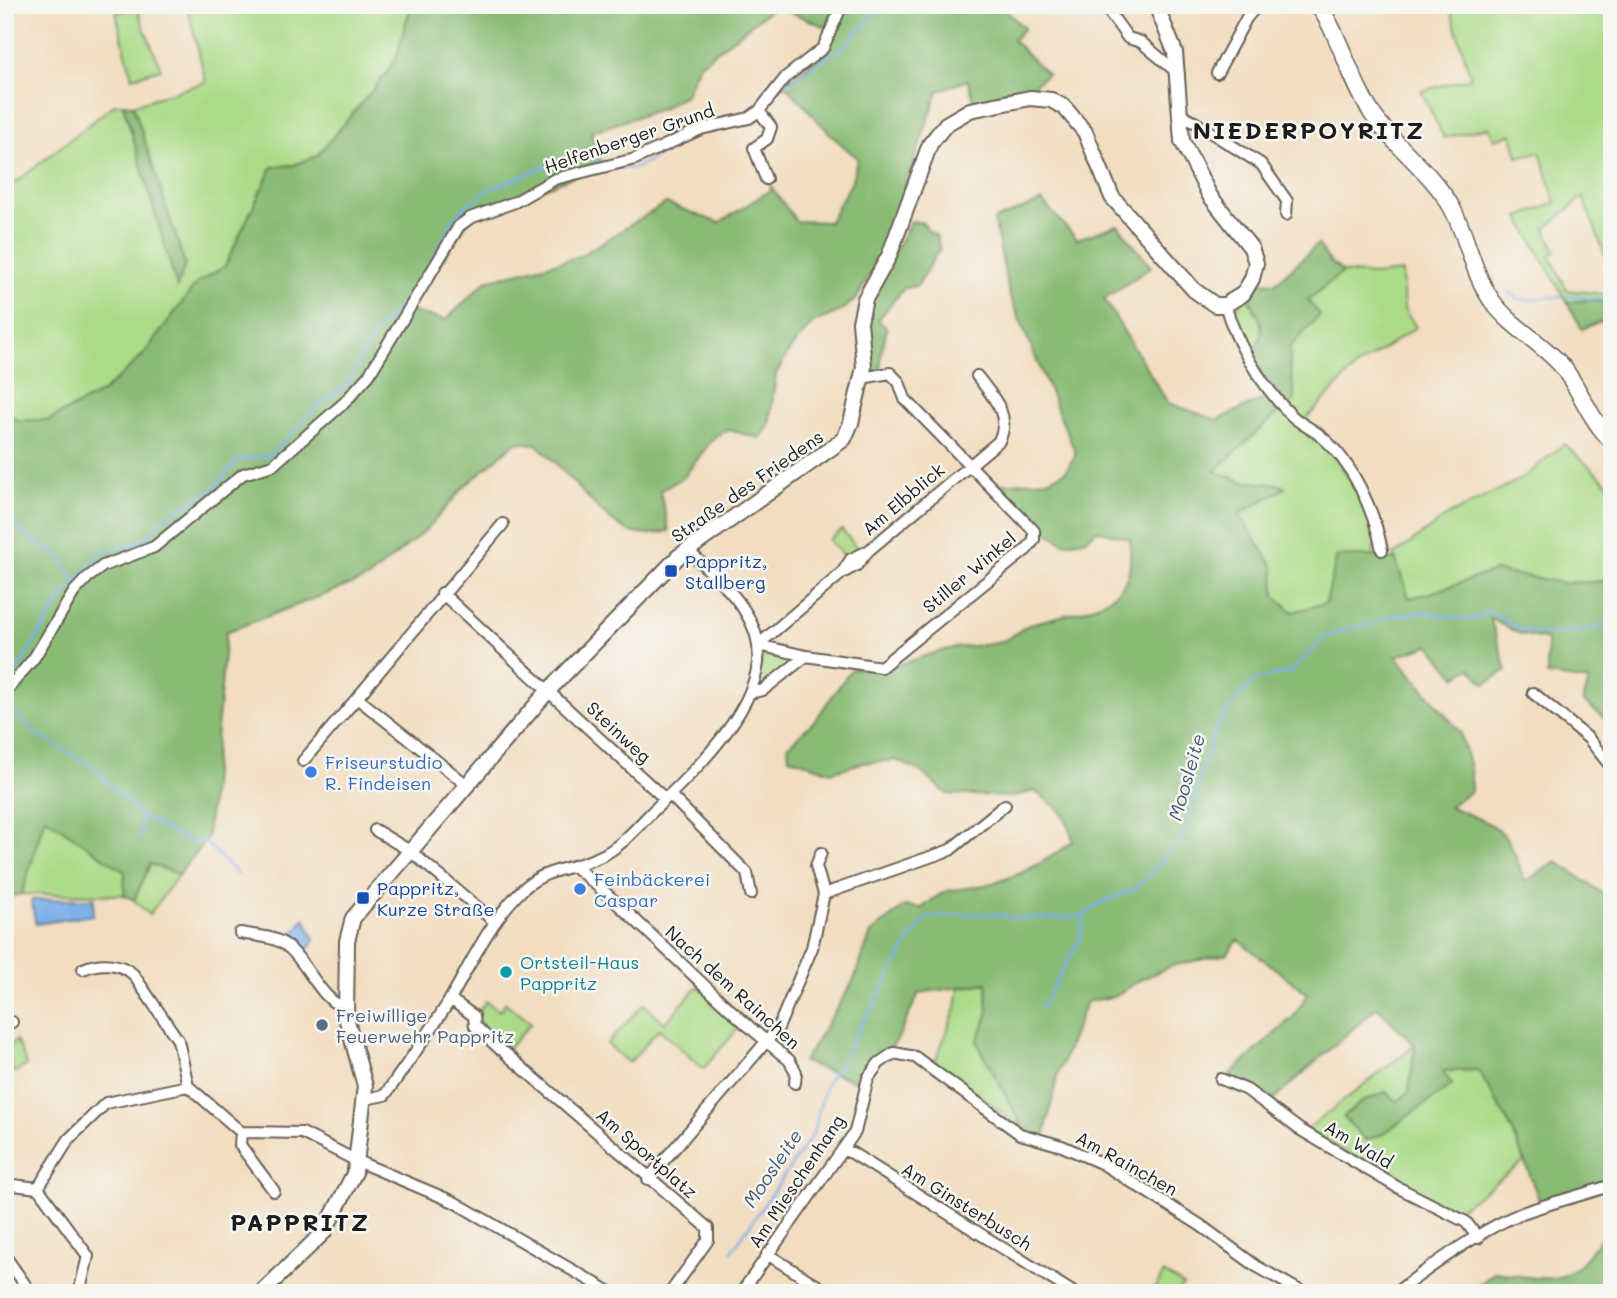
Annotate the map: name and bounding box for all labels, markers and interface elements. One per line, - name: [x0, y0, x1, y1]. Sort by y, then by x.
- street label: Helfenberger Grund: [541, 98, 717, 178]
- district label: NIEDERPOYRITZ: [1193, 114, 1425, 145]
- street label: Straße des Friedens: [666, 424, 828, 548]
- street label: Am Elbblick: [857, 458, 949, 540]
- street label: Stiller Winkel: [917, 526, 1021, 618]
- place label: Pappritz, Stallberg: [685, 549, 767, 594]
- marker: Pappritz, Stallberg: [663, 563, 679, 579]
- street label: Steinweg: [581, 696, 657, 768]
- water label: Moosleite: [1162, 731, 1210, 823]
- place label: Friseurstudio R. Findeisen: [325, 750, 443, 795]
- marker: Friseurstudio R. Findeisen: [303, 764, 319, 780]
- place label: Feinbäckerei Caspar: [594, 867, 710, 912]
- place label: Pappritz, Kurze Straße: [377, 876, 495, 921]
- marker: Feinbäckerei Caspar: [572, 881, 588, 897]
- marker: Pappritz, Kurze Straße: [355, 890, 371, 906]
- street label: Nach dem Rainchen: [660, 920, 806, 1054]
- place label: Ortsteil-Haus Pappritz: [520, 950, 639, 995]
- marker: Ortsteil-Haus Pappritz: [498, 964, 514, 980]
- place label: Freiwillige Feuerwehr Pappritz: [336, 1003, 514, 1048]
- marker: Freiwillige Feuerwehr Pappritz: [314, 1017, 330, 1033]
- street label: Am Sportplatz: [592, 1103, 702, 1203]
- street label: Am Mieschenhang: [742, 1110, 850, 1252]
- street label: Am Wald: [1320, 1114, 1398, 1174]
- water label: Moosleite: [737, 1124, 807, 1212]
- street label: Am Rainchen: [1072, 1125, 1182, 1201]
- street label: Am Ginsterbusch: [897, 1156, 1037, 1256]
- district label: PAPPRITZ: [230, 1206, 370, 1237]

